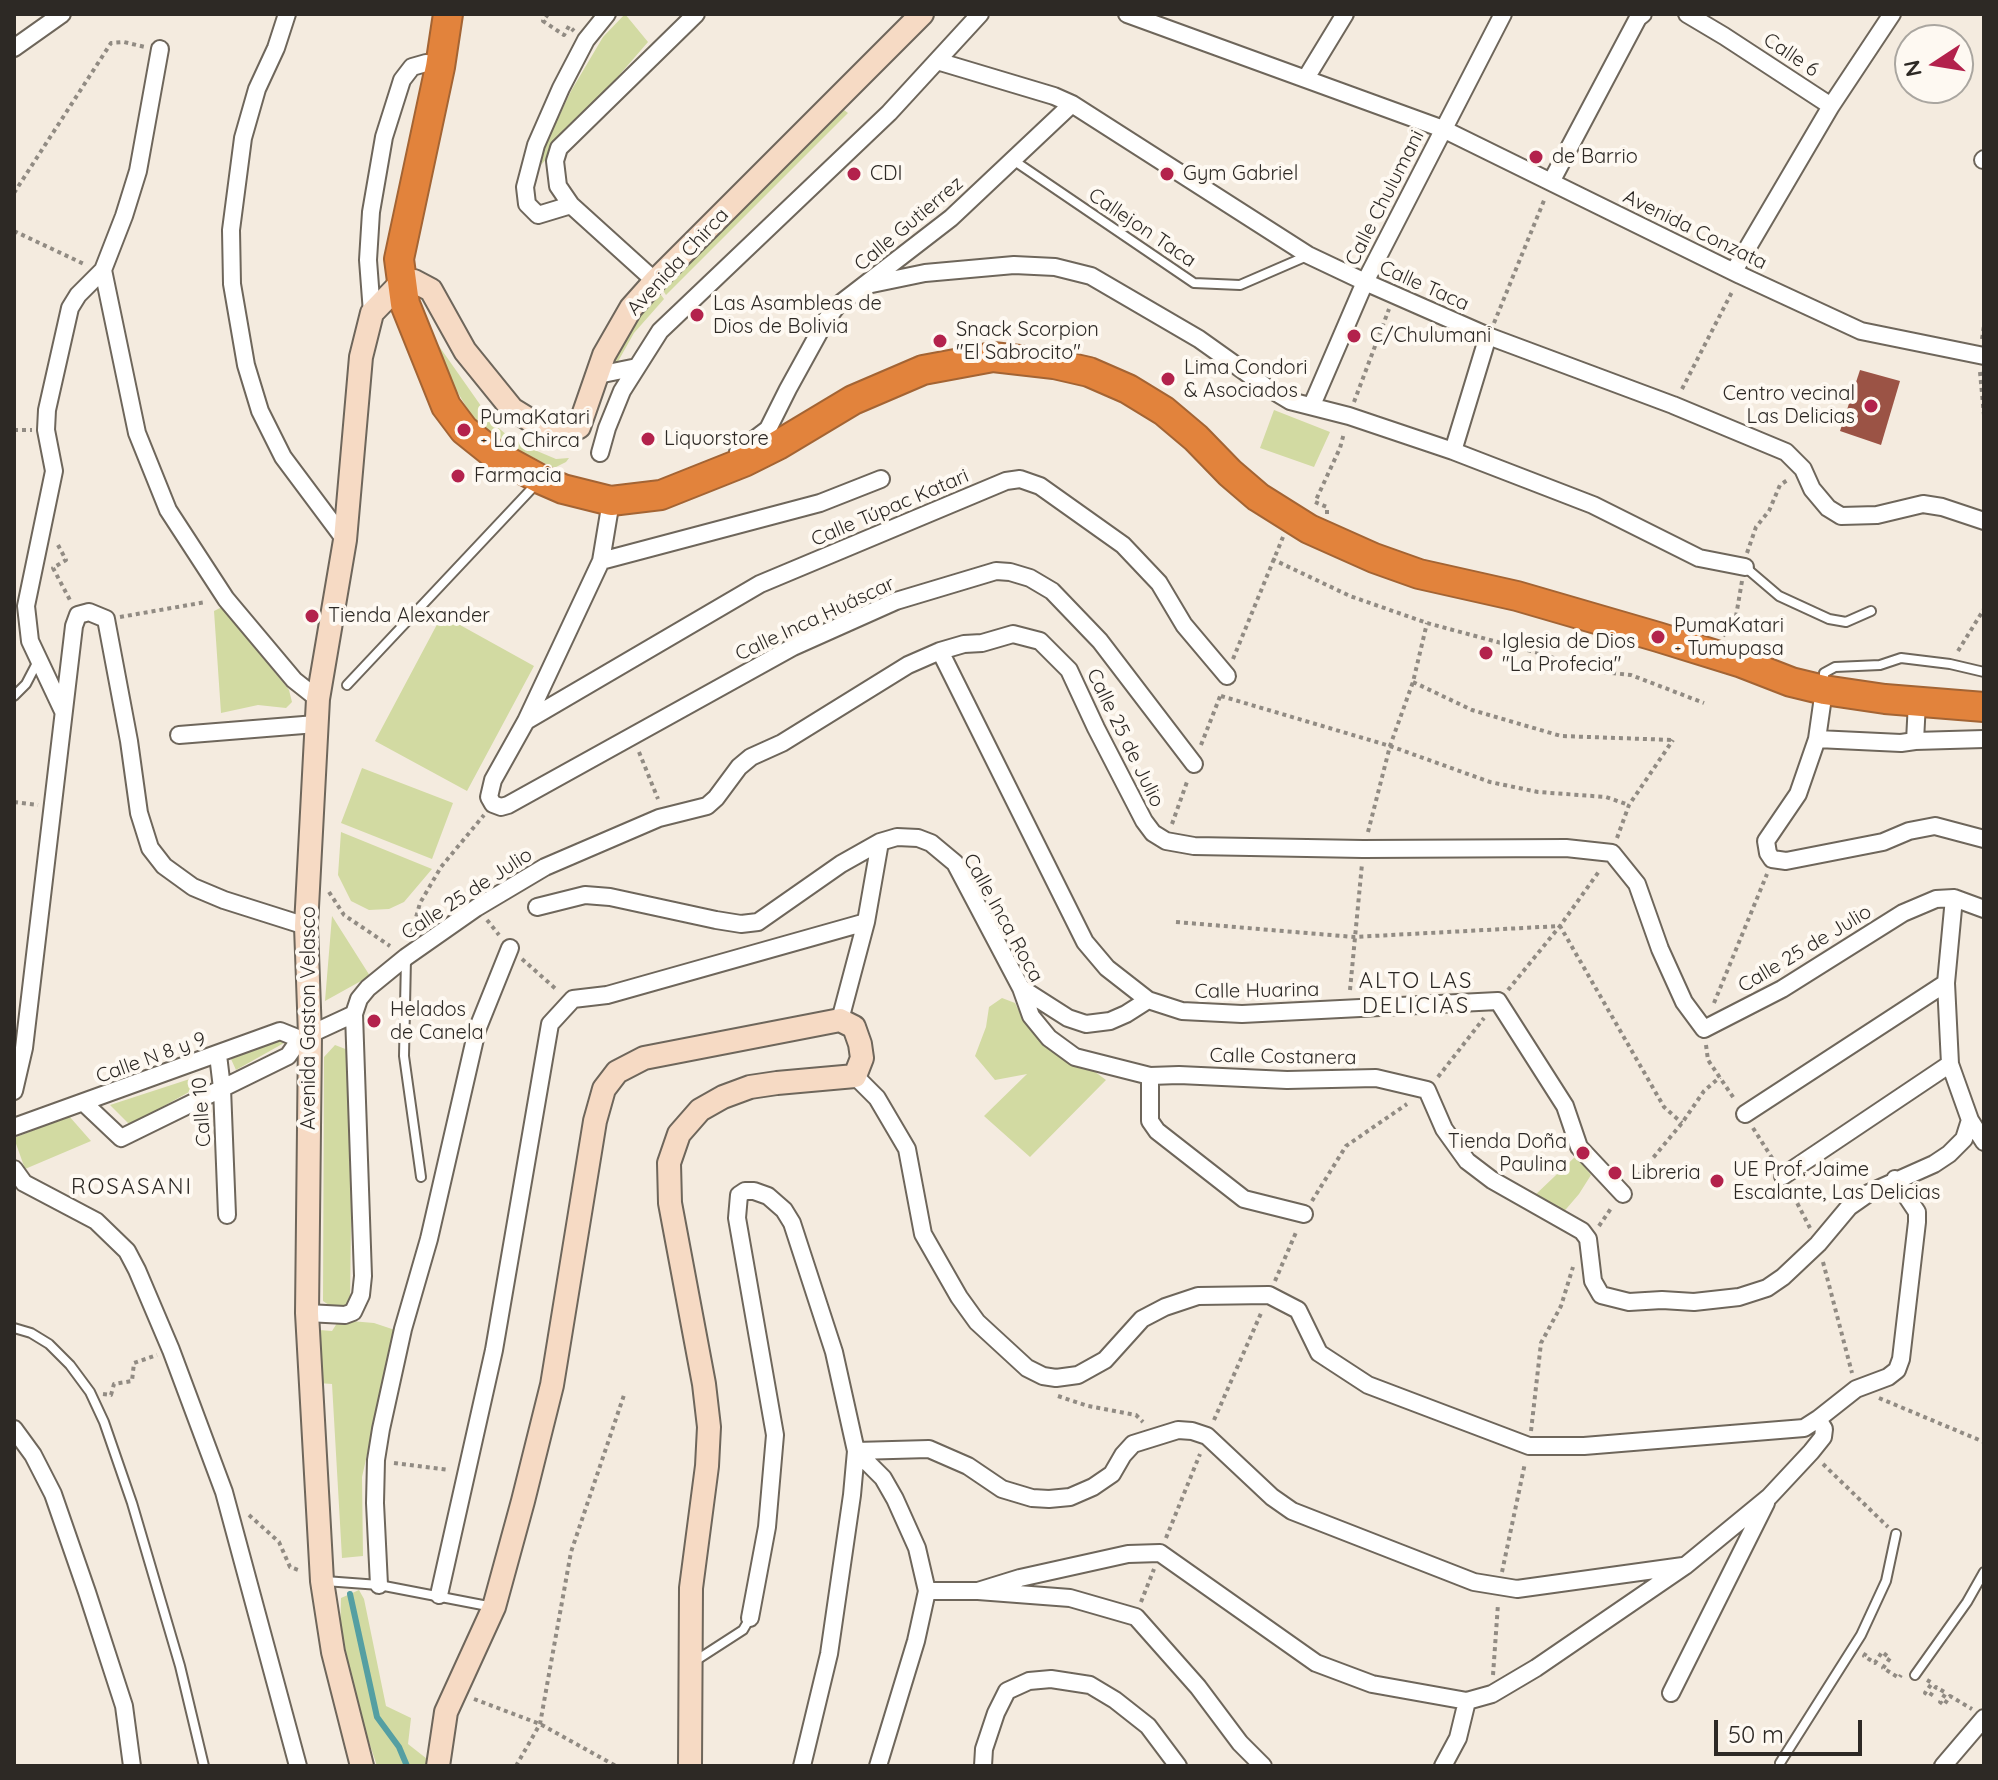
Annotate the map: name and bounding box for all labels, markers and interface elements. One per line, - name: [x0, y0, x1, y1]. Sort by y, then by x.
- north arrow: [1894, 24, 1974, 104]
- street label: Calle 6: [1759, 28, 1823, 82]
- text: N: [1897, 58, 1928, 79]
- street label: Calle Chulumani: [1341, 126, 1429, 270]
- place label: de Barrio: [1552, 145, 1638, 169]
- marker: de Barrio: [1527, 148, 1545, 166]
- place label: CDI: [870, 162, 902, 186]
- place label: Gym Gabriel: [1183, 162, 1298, 186]
- marker: CDI: [845, 165, 863, 183]
- marker: Gym Gabriel: [1158, 165, 1176, 183]
- street label: Calle Gutierrez: [850, 172, 968, 276]
- street label: Callejon Taca: [1084, 183, 1200, 273]
- street label: Avenida Conzata: [1619, 185, 1771, 275]
- street label: Avenida Chirca: [622, 203, 734, 321]
- street label: Calle Taca: [1375, 256, 1473, 316]
- place label: Las Asambleas de Dios de Bolivia: [713, 292, 882, 339]
- marker: Las Asambleas de Dios de Bolivia: [688, 306, 706, 324]
- place label: Snack Scorpion "El Sabrocito": [956, 318, 1099, 365]
- place label: C/Chulumani: [1370, 324, 1491, 348]
- marker: C/Chulumani: [1345, 327, 1363, 345]
- marker: Snack Scorpion "El Sabrocito": [931, 332, 949, 350]
- place label: Lima Condori & Asociados: [1184, 356, 1308, 403]
- marker: Lima Condori & Asociados: [1159, 370, 1177, 388]
- place label: Centro vecinal Las Delicias: [1723, 382, 1855, 429]
- marker: Centro vecinal Las Delicias: [1862, 397, 1880, 415]
- place label: PumaKatari - La Chirca: [480, 406, 590, 453]
- marker: PumaKatari - La Chirca: [455, 421, 473, 439]
- place label: Liquorstore: [664, 427, 769, 451]
- marker: Liquorstore: [639, 430, 657, 448]
- place label: Farmacia: [474, 464, 562, 488]
- street label: Calle Túpac Katari: [808, 464, 972, 552]
- marker: Farmacia: [449, 467, 467, 485]
- street label: Calle Inca Huáscar: [732, 572, 898, 666]
- place label: Tienda Alexander: [328, 604, 490, 628]
- marker: Tienda Alexander: [303, 607, 321, 625]
- place label: PumaKatari - Tumupasa: [1674, 614, 1784, 661]
- marker: PumaKatari - Tumupasa: [1649, 628, 1667, 646]
- place label: Iglesia de Dios "La Profecia": [1502, 630, 1635, 677]
- marker: Iglesia de Dios "La Profecia": [1477, 644, 1495, 662]
- street label: Calle 25 de Julio: [1081, 665, 1169, 811]
- street label: Calle 25 de Julio: [397, 843, 537, 945]
- street label: Calle Inca Roca: [958, 850, 1048, 986]
- street label: Calle 25 de Julio: [1734, 900, 1876, 998]
- street label: Avenida Gaston Velasco: [297, 906, 321, 1130]
- district label: ALTO LAS DELICIAS: [1359, 968, 1473, 1020]
- street label: Calle Huarina: [1195, 978, 1319, 1004]
- place label: Helados de Canela: [390, 998, 484, 1045]
- marker: Helados de Canela: [365, 1012, 383, 1030]
- street label: Calle N 8 y 9: [93, 1027, 209, 1089]
- street label: Calle Costanera: [1209, 1044, 1357, 1070]
- street label: Calle 10: [188, 1076, 216, 1148]
- place label: Tienda Doña Paulina: [1448, 1130, 1567, 1177]
- marker: Tienda Doña Paulina: [1574, 1144, 1592, 1162]
- place label: UE Prof. Jaime Escalante, Las Delicias: [1733, 1158, 1940, 1205]
- place label: Libreria: [1631, 1161, 1701, 1185]
- marker: Libreria: [1606, 1164, 1624, 1182]
- marker: UE Prof. Jaime Escalante, Las Delicias: [1708, 1172, 1726, 1190]
- district label: ROSASANI: [71, 1174, 193, 1200]
- scale bar: [1718, 1704, 1866, 1754]
- text: 50 m: [1728, 1719, 1784, 1749]

